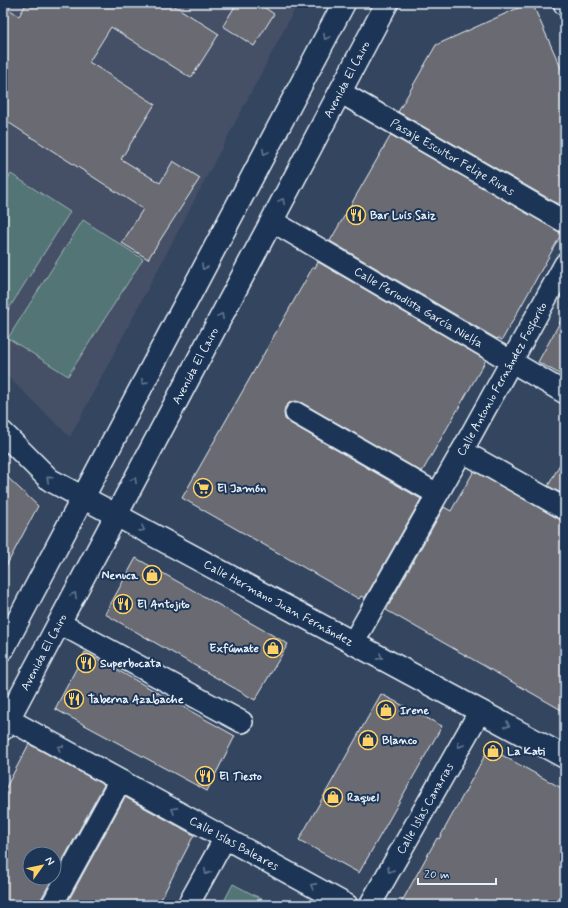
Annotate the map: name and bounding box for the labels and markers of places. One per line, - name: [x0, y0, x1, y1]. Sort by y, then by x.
- restaurant icon: Bar Luis Saiz: [345, 204, 367, 226]
- place label: Bar Luis Saiz: [370, 208, 436, 224]
- supermarket icon: El Jamón: [192, 477, 214, 499]
- place label: El Jamón: [217, 481, 266, 497]
- shop icon: Nenuca: [141, 564, 163, 586]
- place label: Nenuca: [102, 568, 139, 584]
- restaurant icon: El Antojito: [112, 593, 134, 615]
- place label: El Antojito: [137, 597, 190, 613]
- shop icon: Exfúmate: [262, 637, 284, 659]
- place label: Exfúmate: [209, 641, 260, 657]
- restaurant icon: Superbocata: [75, 652, 97, 674]
- place label: Superbocata: [100, 656, 162, 672]
- restaurant icon: Taberna Azabache: [63, 688, 85, 710]
- place label: Taberna Azabache: [88, 692, 184, 708]
- shop icon: Irene: [375, 699, 397, 721]
- place label: Irene: [400, 703, 430, 719]
- shop icon: Blanco: [357, 729, 379, 751]
- place label: Blanco: [382, 733, 417, 749]
- shop icon: La Kati: [482, 740, 504, 762]
- place label: La Kati: [507, 744, 545, 760]
- restaurant icon: El Tiesto: [194, 765, 216, 787]
- place label: El Tiesto: [219, 769, 262, 785]
- shop icon: Raquel: [322, 786, 344, 808]
- place label: Raquel: [347, 790, 380, 806]

